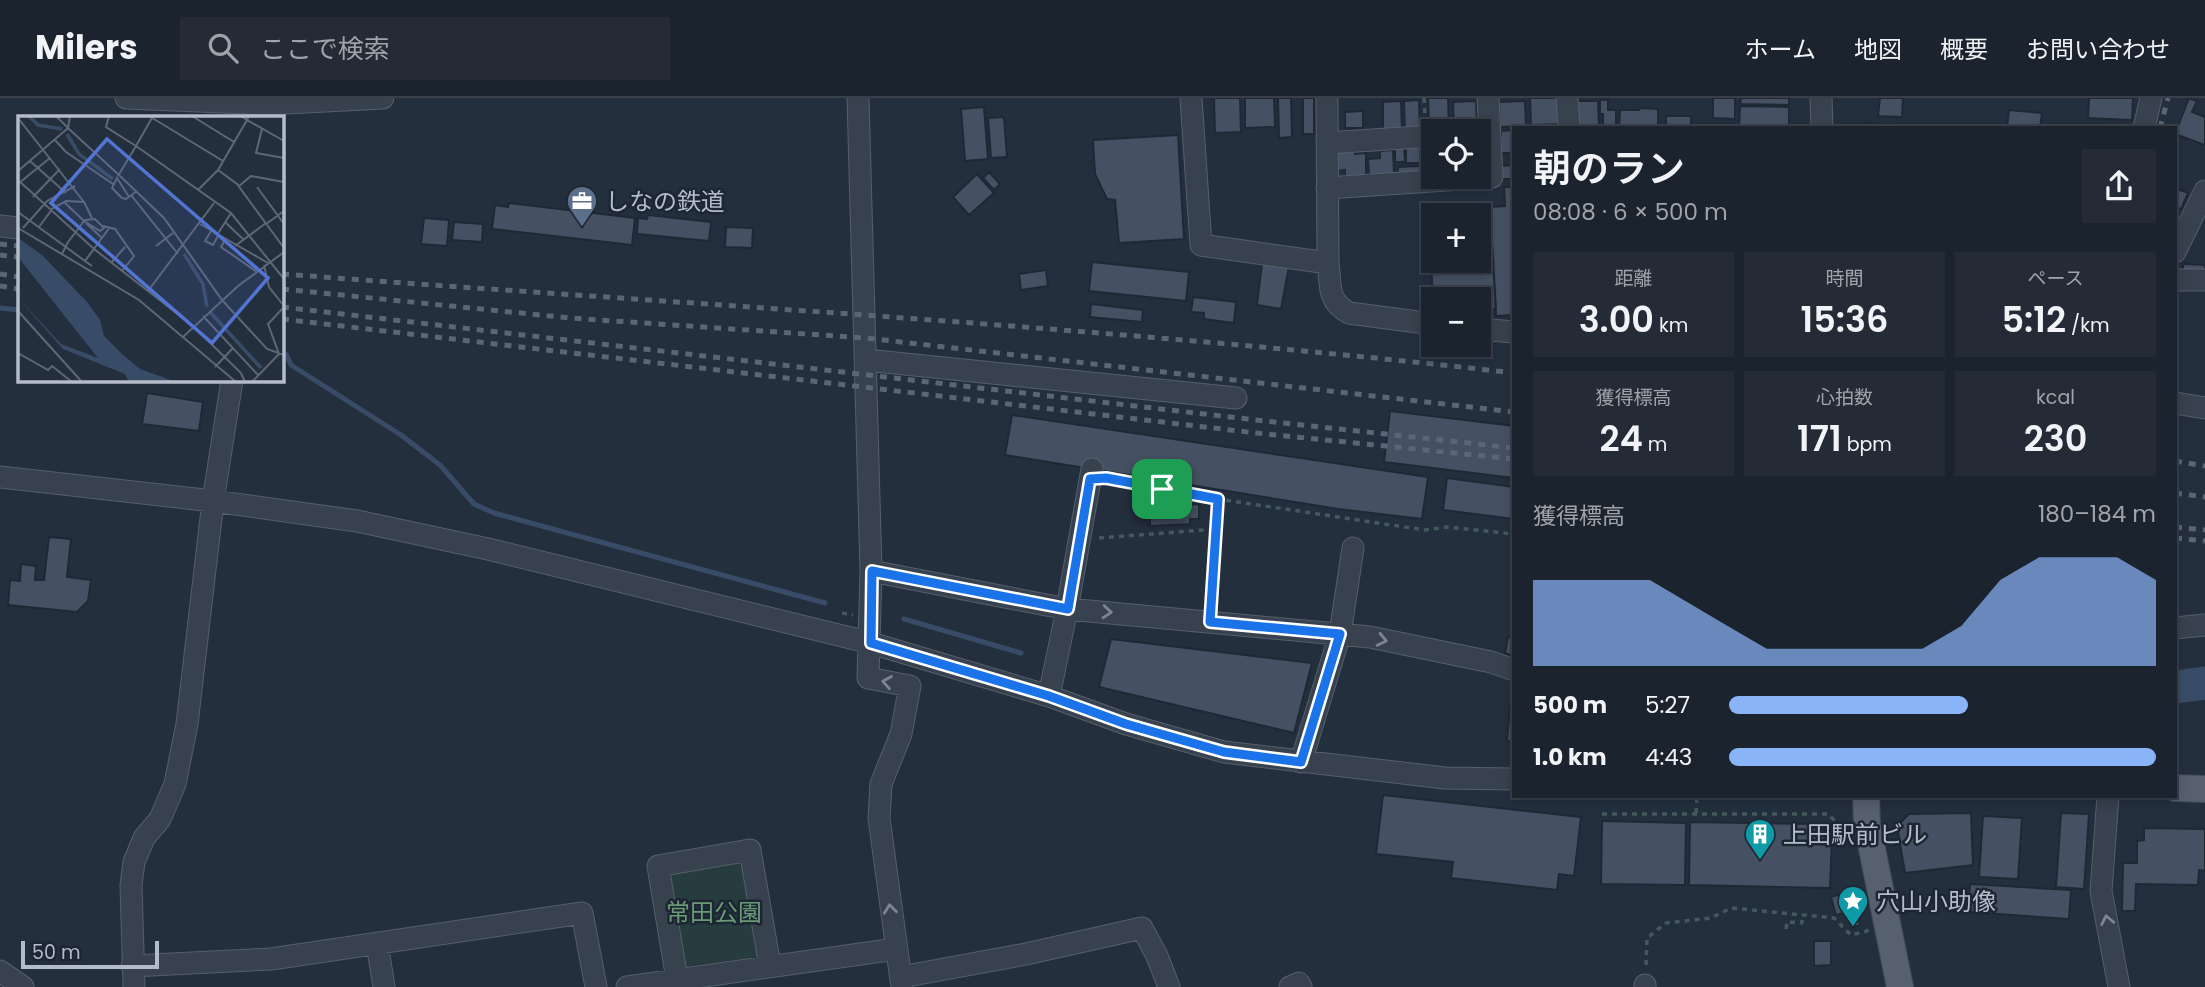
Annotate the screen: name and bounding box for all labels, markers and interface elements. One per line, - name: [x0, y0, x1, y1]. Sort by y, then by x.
- search box: [180, 17, 670, 80]
- text: Milers: [35, 24, 138, 71]
- icon: search: [204, 29, 242, 67]
- text: ここで検索: [260, 31, 390, 67]
- text: ホーム: [1745, 33, 1816, 66]
- text: 地図: [1854, 33, 1902, 66]
- text: 概要: [1940, 33, 1988, 66]
- text: お問い合わせ: [2026, 33, 2170, 66]
- inset map: [18, 116, 284, 382]
- map controls: [1421, 119, 1491, 357]
- button: locate: [1421, 119, 1491, 189]
- text: 朝のラン: [1533, 142, 1685, 195]
- button: share: [2082, 149, 2156, 223]
- office icon: しなの鉄道: [565, 184, 599, 228]
- place label: しなの鉄道: [605, 185, 725, 218]
- text: 08:08 · 6 × 500 m: [1533, 196, 1728, 228]
- button: +: [1421, 203, 1491, 273]
- text: 距離: [1614, 265, 1653, 292]
- text: 時間: [1825, 265, 1864, 292]
- text: ペース: [2027, 265, 2084, 292]
- button: −: [1421, 287, 1491, 357]
- text: 3.00: [1579, 295, 1654, 344]
- text: 15:36: [1801, 295, 1888, 344]
- text: 5:12: [2002, 295, 2066, 344]
- text: km: [1654, 312, 1688, 339]
- text: /km: [2066, 312, 2110, 339]
- text: 獲得標高: [1595, 384, 1672, 411]
- text: 心拍数: [1816, 384, 1873, 411]
- text: kcal: [2036, 384, 2075, 411]
- text: 24: [1600, 414, 1643, 463]
- text: 171: [1797, 414, 1842, 463]
- text: 230: [2024, 414, 2087, 463]
- text: m: [1643, 431, 1667, 458]
- text: bpm: [1842, 431, 1892, 458]
- pin: [1132, 459, 1192, 519]
- icon: arrive: [1143, 470, 1181, 508]
- text: 180–184 m: [2038, 498, 2156, 530]
- text: 獲得標高: [1533, 500, 1625, 532]
- one-way arrow: [1102, 605, 1113, 620]
- one-way arrow: [1376, 632, 1388, 646]
- one-way arrow: [881, 675, 893, 690]
- text: 500 m: [1533, 689, 1607, 721]
- text: 5:27: [1645, 689, 1690, 721]
- text: 1.0 km: [1533, 741, 1607, 773]
- text: 4:43: [1645, 741, 1692, 773]
- building icon: 上田駅前ビル: [1743, 817, 1777, 861]
- place label: 上田駅前ビル: [1783, 818, 1927, 851]
- place icon: 穴山小助像: [1836, 884, 1870, 928]
- place label: 穴山小助像: [1876, 885, 1996, 918]
- park label: 常田公園: [666, 896, 762, 929]
- one-way arrow: [883, 903, 898, 915]
- one-way arrow: [2100, 914, 2115, 926]
- scale bar: [21, 938, 159, 970]
- text: 50 m: [32, 939, 81, 966]

